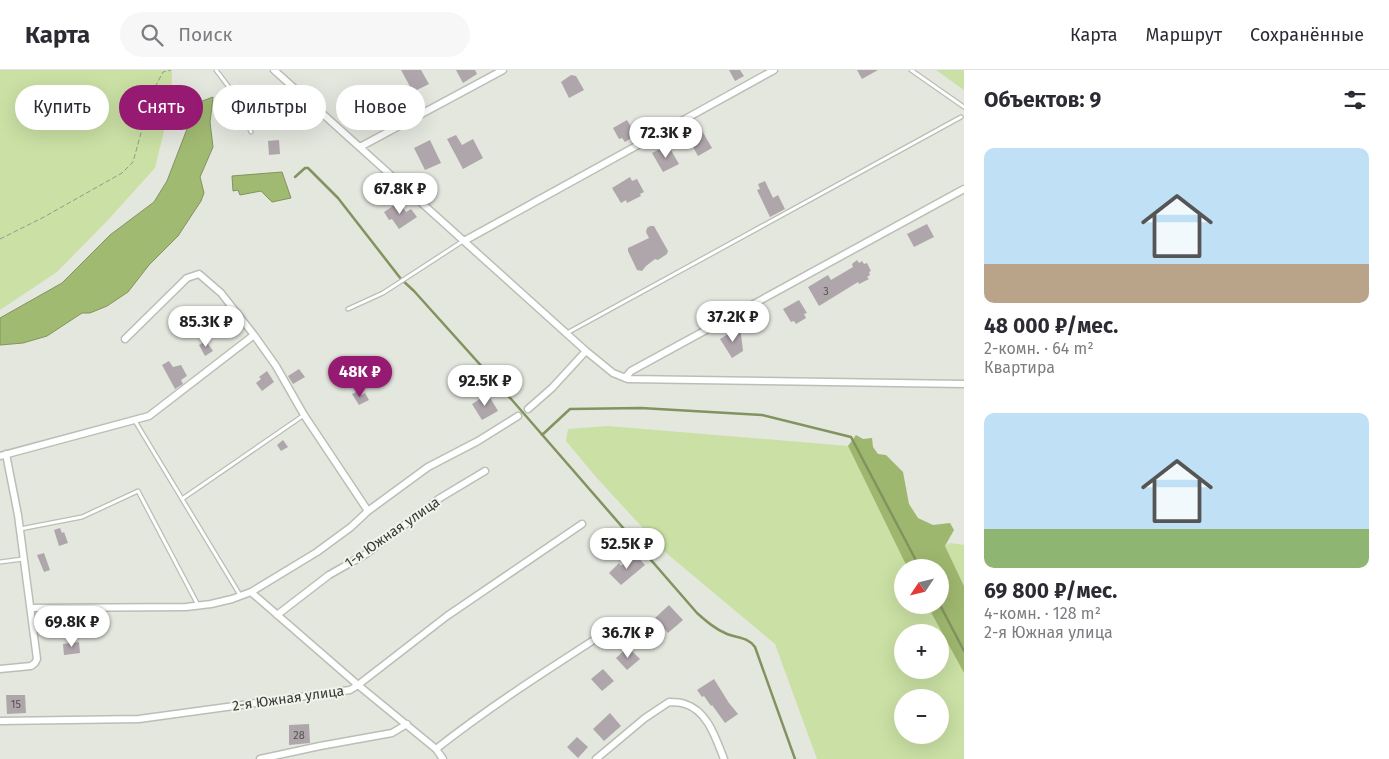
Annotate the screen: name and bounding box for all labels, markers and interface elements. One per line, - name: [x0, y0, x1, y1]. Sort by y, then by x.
- search box: [120, 12, 470, 57]
- text: Карта: [25, 21, 90, 49]
- icon: search: [138, 21, 166, 49]
- text: Поиск: [178, 23, 232, 46]
- text: Карта: [1070, 24, 1118, 46]
- text: Маршрут: [1146, 24, 1222, 46]
- text: Сохранённые: [1250, 24, 1364, 46]
- chip: Купить: [15, 85, 109, 130]
- chip: Снять: [119, 85, 203, 130]
- chip: Фильтры: [213, 85, 326, 130]
- chip: Новое: [336, 85, 425, 130]
- icon: filters: [1341, 86, 1369, 114]
- text: Объектов: 9: [984, 87, 1101, 113]
- pin: 72.3K ₽: [620, 116, 712, 159]
- text: 72.3K ₽: [640, 123, 692, 142]
- pin: 67.8K ₽: [354, 172, 446, 215]
- text: 67.8K ₽: [374, 179, 426, 198]
- icon: home: [1132, 181, 1222, 271]
- house number: 3: [823, 285, 829, 298]
- pin: 37.2K ₽: [687, 300, 779, 343]
- pin: 85.3K ₽: [160, 306, 252, 348]
- text: 37.2K ₽: [707, 307, 759, 326]
- text: 85.3K ₽: [179, 312, 233, 331]
- text: 48 000 ₽/мес.: [984, 313, 1118, 339]
- text: 2-комн. · 64 m²: [984, 339, 1094, 358]
- pin: 48K ₽: [325, 356, 395, 398]
- text: Квартира: [984, 358, 1055, 377]
- text: 48K ₽: [339, 362, 381, 381]
- pin: 92.5K ₽: [439, 364, 531, 407]
- text: 92.5K ₽: [459, 371, 511, 390]
- icon: home: [1132, 446, 1222, 536]
- street label: 1-я Южная улица: [342, 493, 443, 571]
- pin: 52.5K ₽: [581, 528, 673, 570]
- text: 52.5K ₽: [601, 534, 653, 553]
- north arrow: [894, 559, 949, 614]
- map controls: [894, 559, 949, 744]
- text: 69 800 ₽/мес.: [984, 578, 1117, 604]
- text: 4-комн. · 128 m²: [984, 604, 1101, 623]
- pin: 69.8K ₽: [26, 606, 118, 648]
- text: 69.8K ₽: [45, 612, 99, 631]
- pin: 36.7K ₽: [582, 616, 674, 659]
- text: 36.7K ₽: [602, 623, 654, 642]
- text: 2-я Южная улица: [984, 623, 1113, 642]
- button: +: [894, 624, 949, 679]
- street label: 2-я Южная улица: [231, 682, 345, 715]
- button: −: [894, 689, 949, 744]
- house number: 15: [11, 698, 22, 711]
- house number: 28: [293, 729, 305, 742]

